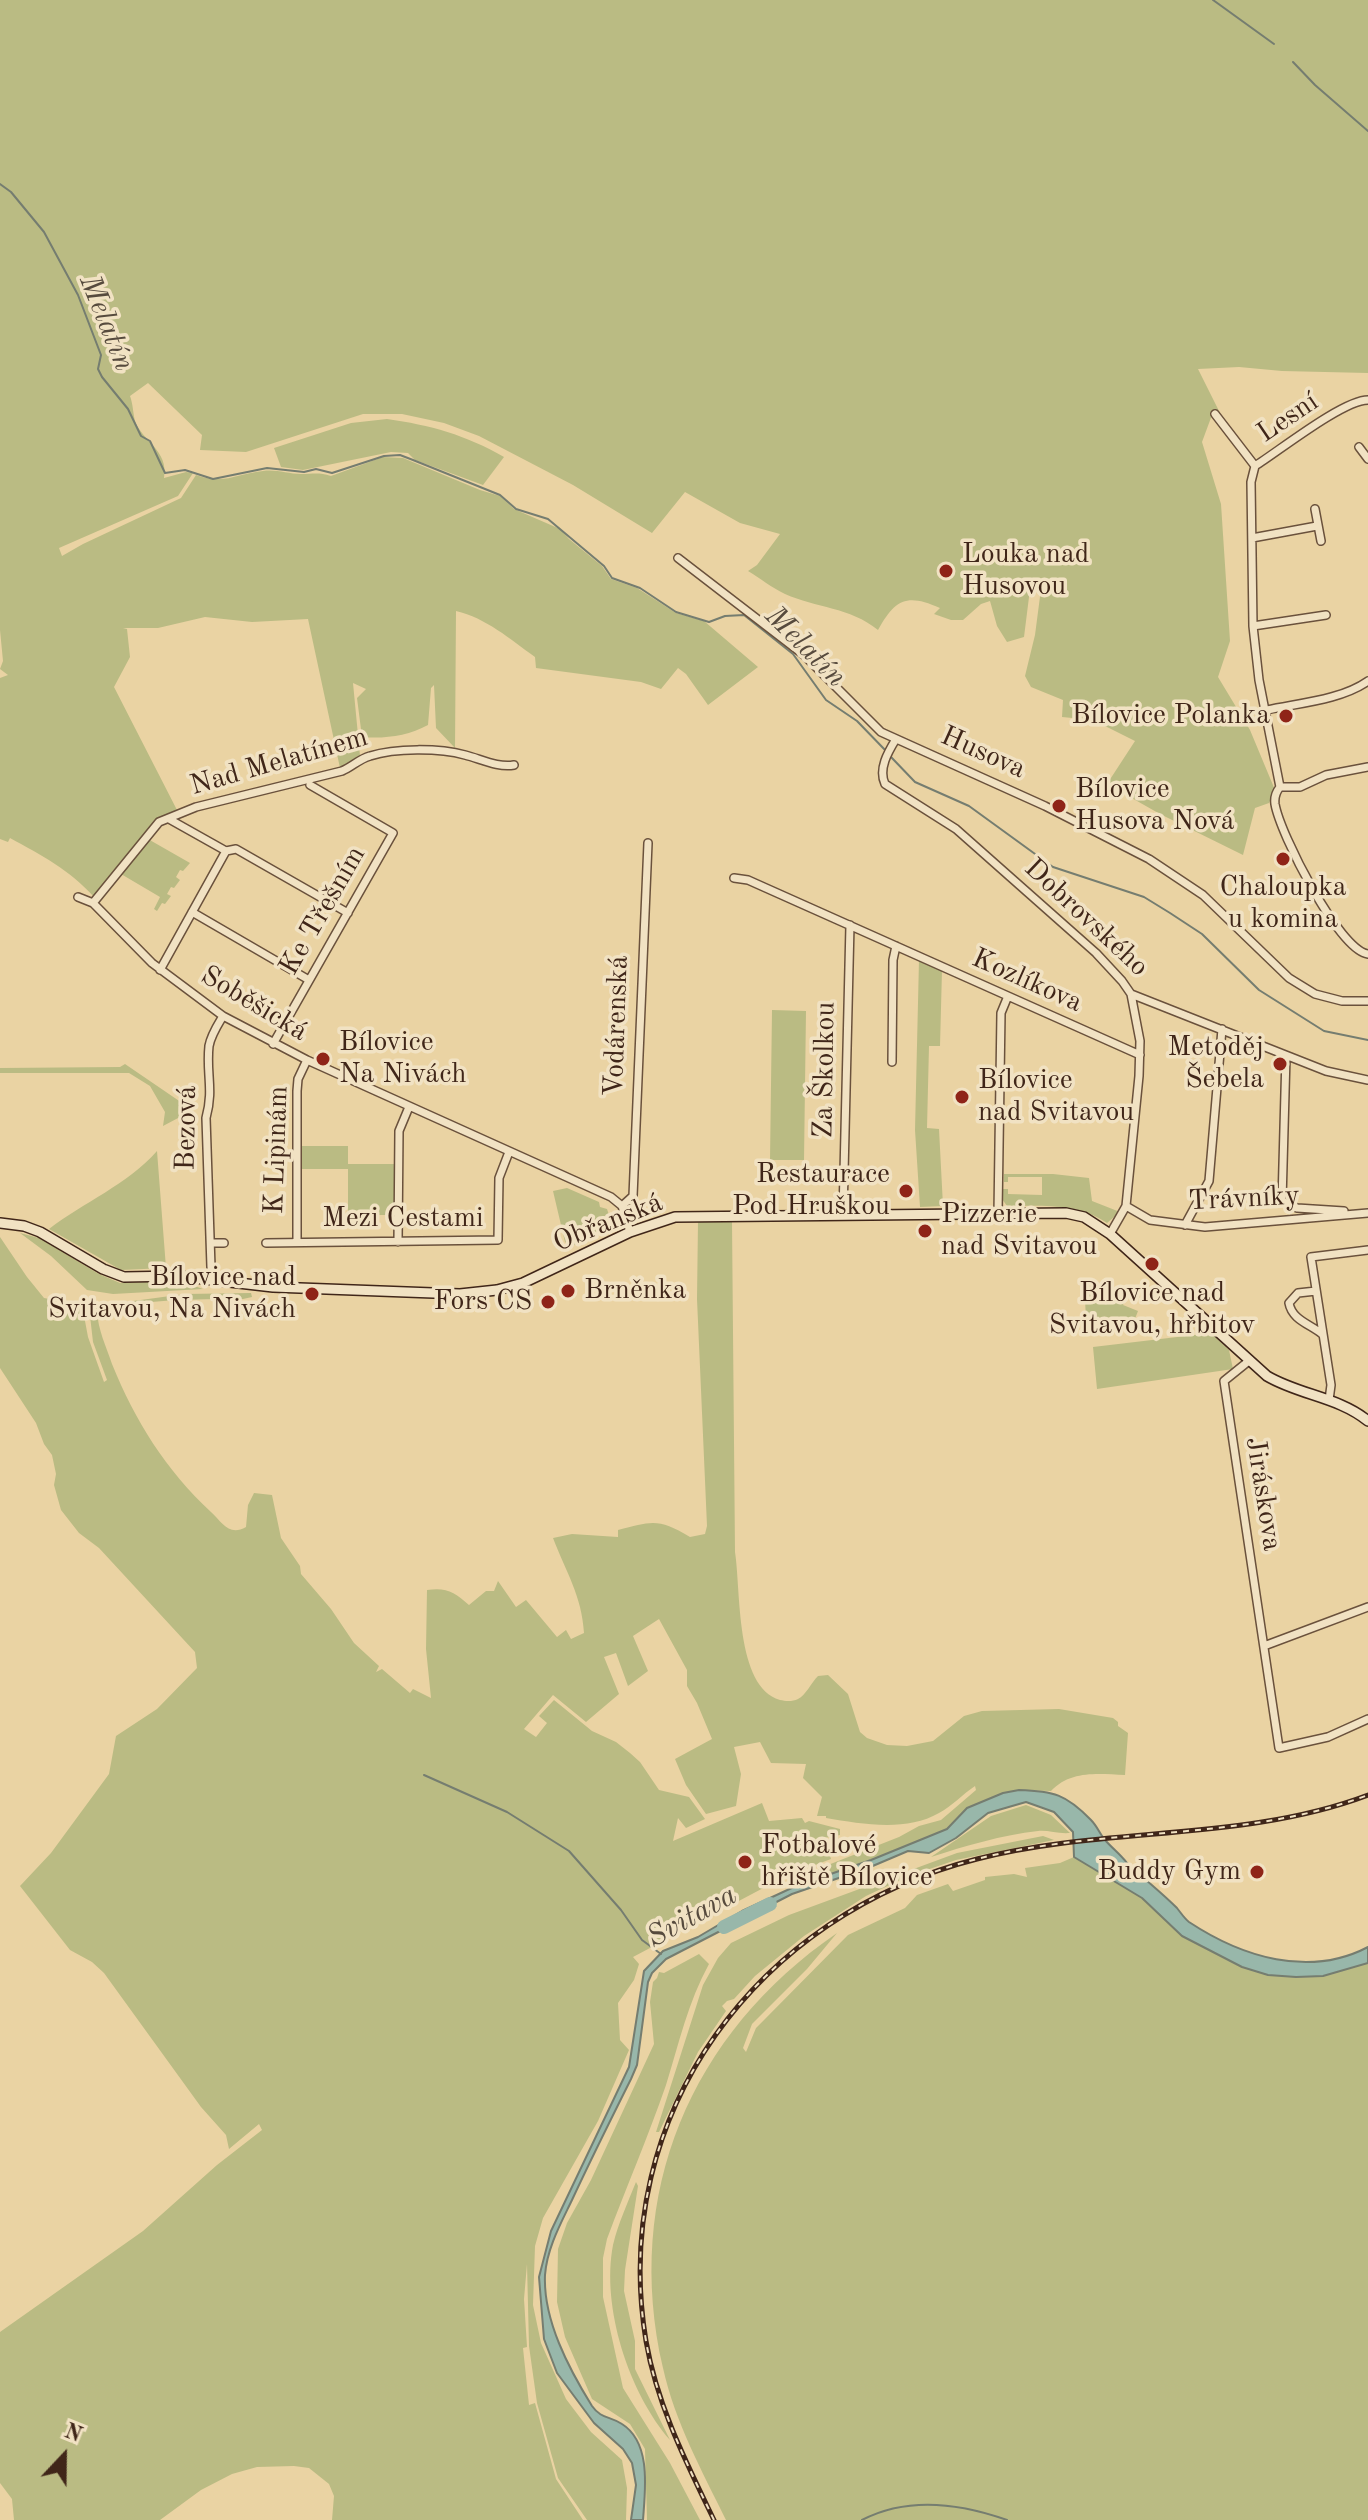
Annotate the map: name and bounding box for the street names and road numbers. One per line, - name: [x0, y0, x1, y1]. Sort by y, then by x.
- street label: Lesní: [1251, 385, 1325, 451]
- street label: Husova: [935, 719, 1031, 787]
- street label: Nad Melatínem: [186, 721, 372, 803]
- street label: Ke Třešním: [273, 841, 373, 981]
- street label: Dobrovského: [1017, 852, 1155, 984]
- street label: Kozlíkova: [966, 942, 1088, 1020]
- street label: Vodárenská: [598, 955, 636, 1097]
- street label: Soběšická: [194, 959, 314, 1049]
- street label: Za Školkou: [807, 1001, 843, 1139]
- street label: Bezová: [169, 1085, 205, 1171]
- street label: K Lipinám: [258, 1085, 296, 1215]
- street label: Trávníky: [1188, 1179, 1300, 1219]
- street label: Obřanská: [548, 1186, 668, 1260]
- street label: Mezi Cestami: [322, 1202, 484, 1236]
- street label: Jiráskova: [1237, 1434, 1289, 1554]

